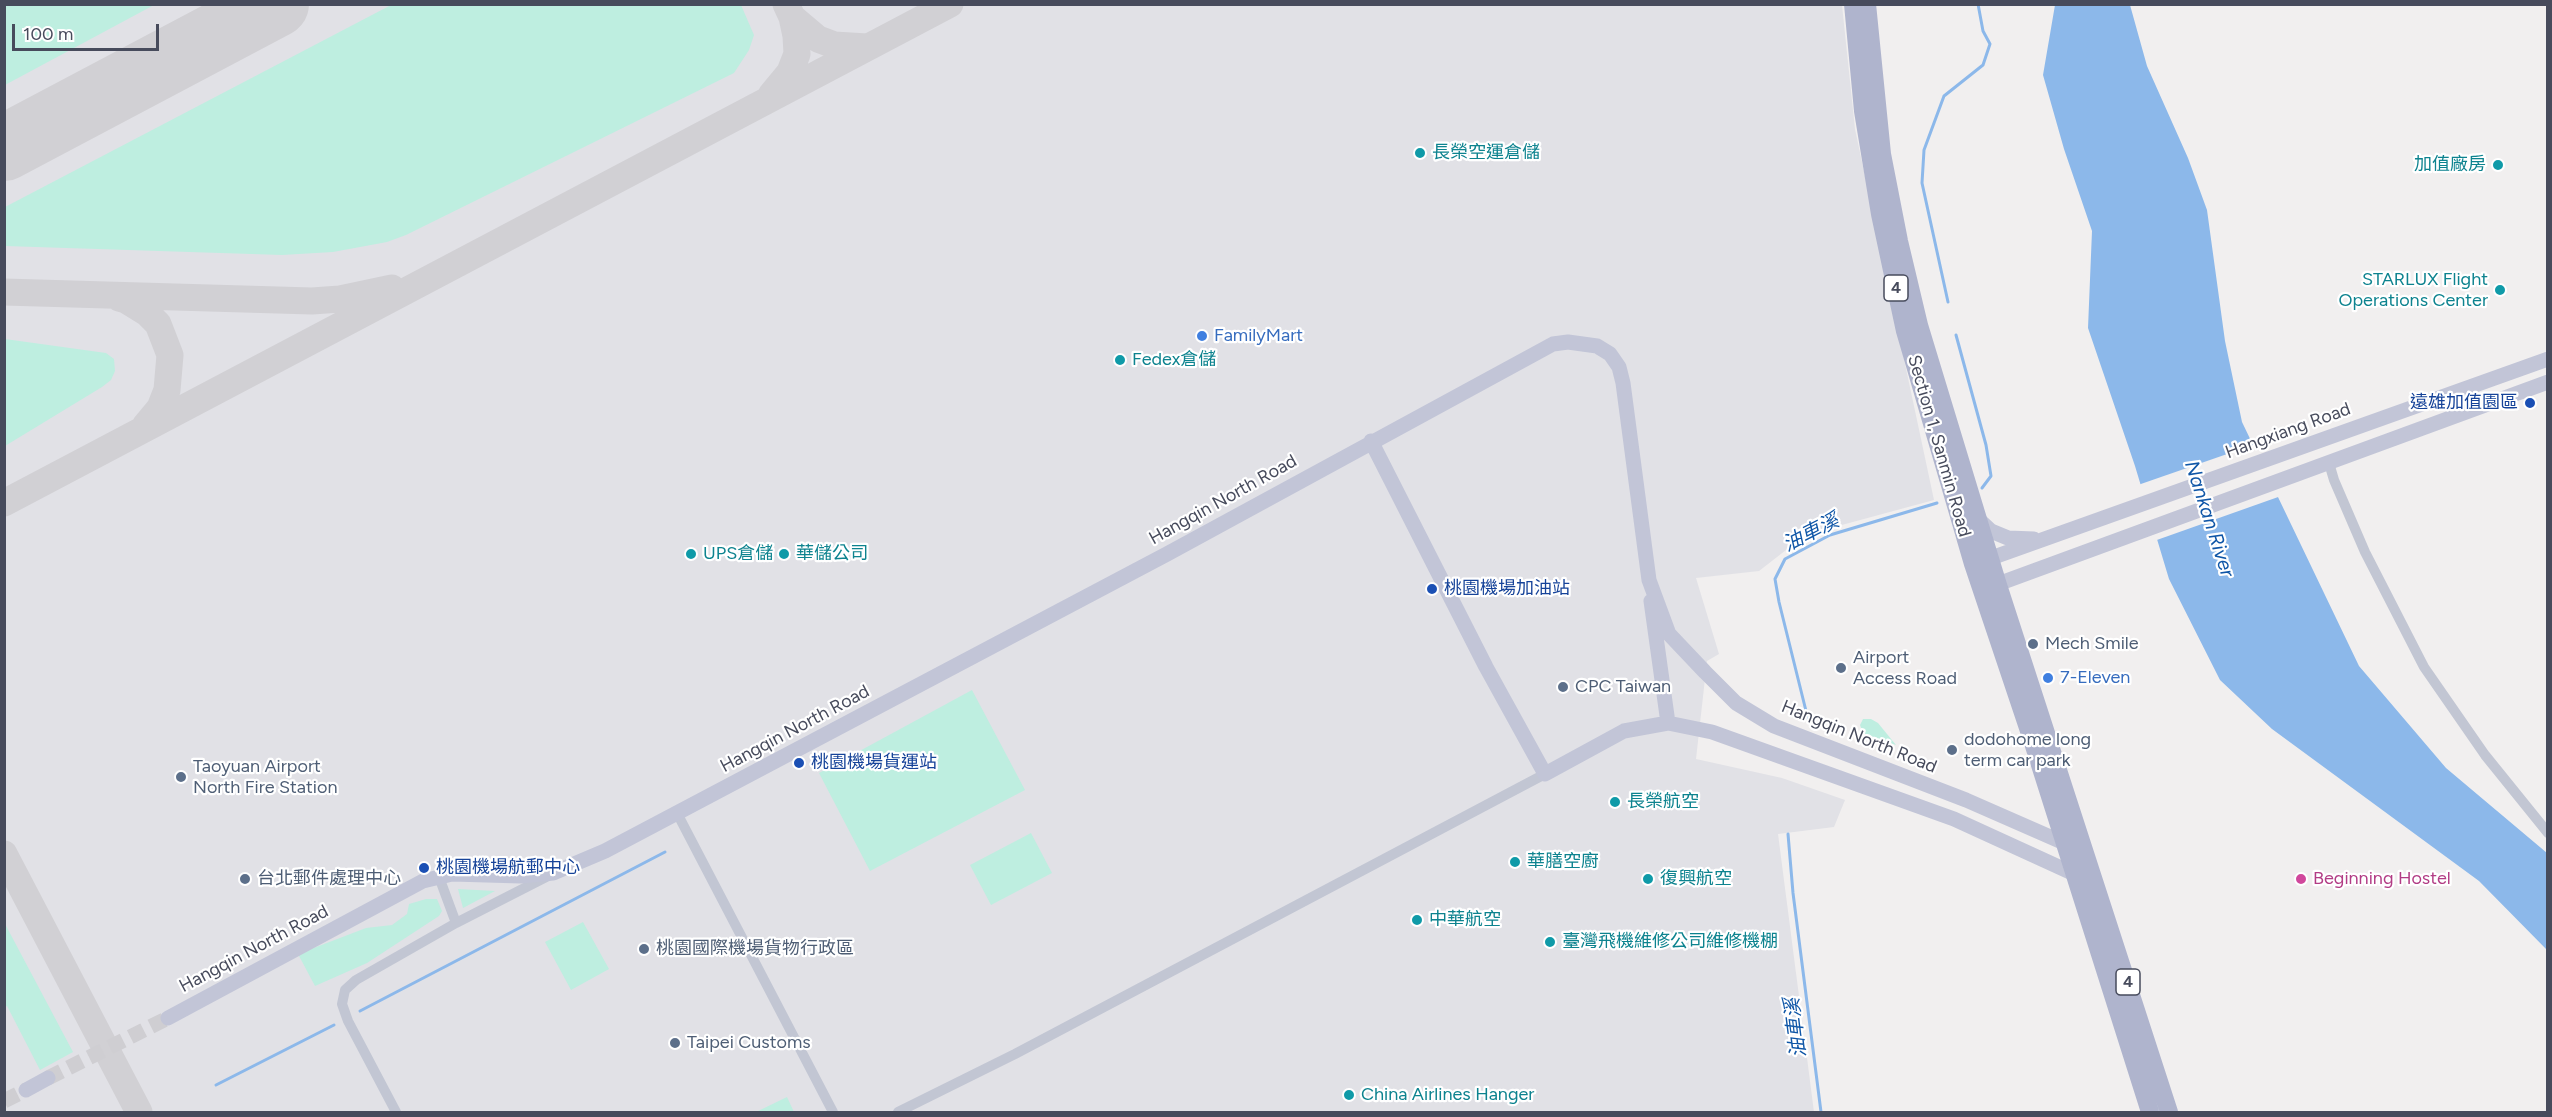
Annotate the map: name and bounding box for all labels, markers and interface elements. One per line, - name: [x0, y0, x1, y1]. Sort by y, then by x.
- scale bar: [15, 12, 162, 50]
- text: 100 m: [23, 23, 73, 45]
- place label: 長榮空運倉儲: [1432, 142, 1540, 164]
- marker: 長榮空運倉儲: [1413, 146, 1427, 160]
- place label: 加值廠房: [2414, 154, 2486, 176]
- marker: 加值廠房: [2491, 158, 2505, 172]
- place label: STARLUX Flight Operations Center: [2338, 269, 2488, 312]
- road number: 4: [1884, 275, 1908, 301]
- marker: STARLUX Flight Operations Center: [2493, 283, 2507, 297]
- place label: FamilyMart: [1214, 325, 1303, 347]
- marker: FamilyMart: [1195, 329, 1209, 343]
- place label: Fedex倉儲: [1132, 349, 1216, 371]
- marker: Fedex倉儲: [1113, 353, 1127, 367]
- street label: Section 1, Sanmin Road: [1903, 353, 1975, 539]
- place label: 遠雄加值園區: [2410, 392, 2518, 414]
- marker: 遠雄加值園區: [2523, 396, 2537, 410]
- street label: Hangxiang Road: [2222, 398, 2354, 464]
- street label: Hangqin North Road: [1145, 450, 1301, 550]
- water label: Nankan River: [2179, 458, 2239, 580]
- water label: 油車溪: [1779, 509, 1843, 557]
- place label: UPS倉儲: [703, 543, 773, 565]
- place label: 華儲公司: [796, 543, 868, 565]
- marker: UPS倉儲: [684, 547, 698, 561]
- marker: 華儲公司: [777, 547, 791, 561]
- place label: 桃園機場加油站: [1444, 578, 1570, 600]
- marker: 桃園機場加油站: [1425, 582, 1439, 596]
- place label: Mech Smile: [2045, 633, 2139, 655]
- marker: Mech Smile: [2026, 637, 2040, 651]
- place label: Airport Access Road: [1853, 647, 1957, 690]
- marker: Airport Access Road: [1834, 661, 1848, 675]
- place label: 7-Eleven: [2060, 667, 2130, 689]
- marker: 7-Eleven: [2041, 671, 2055, 685]
- place label: CPC Taiwan: [1575, 676, 1671, 698]
- marker: CPC Taiwan: [1556, 680, 1570, 694]
- street label: Hangqin North Road: [717, 681, 873, 777]
- street label: Hangqin North Road: [1778, 696, 1940, 778]
- place label: dodohome long term car park: [1964, 729, 2091, 771]
- marker: dodohome long term car park: [1945, 743, 1959, 757]
- place label: 桃園機場貨運站: [811, 752, 937, 774]
- place label: Taoyuan Airport North Fire Station: [193, 756, 338, 798]
- marker: 桃園機場貨運站: [792, 756, 806, 770]
- marker: Taoyuan Airport North Fire Station: [174, 770, 188, 784]
- place label: 長榮航空: [1627, 791, 1699, 813]
- marker: 長榮航空: [1608, 795, 1622, 809]
- place label: 華膳空廚: [1527, 851, 1599, 873]
- marker: 華膳空廚: [1508, 855, 1522, 869]
- place label: 桃園機場航郵中心: [436, 857, 580, 879]
- marker: 桃園機場航郵中心: [417, 861, 431, 875]
- place label: 台北郵件處理中心: [257, 868, 401, 890]
- place label: 復興航空: [1660, 868, 1732, 890]
- place label: Beginning Hostel: [2313, 868, 2451, 890]
- marker: 台北郵件處理中心: [238, 872, 252, 886]
- marker: 復興航空: [1641, 872, 1655, 886]
- marker: Beginning Hostel: [2294, 872, 2308, 886]
- street label: Hangqin North Road: [176, 901, 332, 997]
- place label: 中華航空: [1429, 909, 1501, 931]
- marker: 中華航空: [1410, 913, 1424, 927]
- place label: 臺灣飛機維修公司維修機棚: [1562, 931, 1778, 953]
- marker: 臺灣飛機維修公司維修機棚: [1543, 935, 1557, 949]
- place label: 桃園國際機場貨物行政區: [656, 938, 854, 960]
- marker: 桃園國際機場貨物行政區: [637, 942, 651, 956]
- road number: 4: [2116, 969, 2140, 995]
- water label: 油車溪: [1780, 997, 1812, 1059]
- place label: Taipei Customs: [687, 1032, 811, 1054]
- marker: Taipei Customs: [668, 1036, 682, 1050]
- place label: China Airlines Hanger: [1361, 1084, 1534, 1106]
- marker: China Airlines Hanger: [1342, 1088, 1356, 1102]

